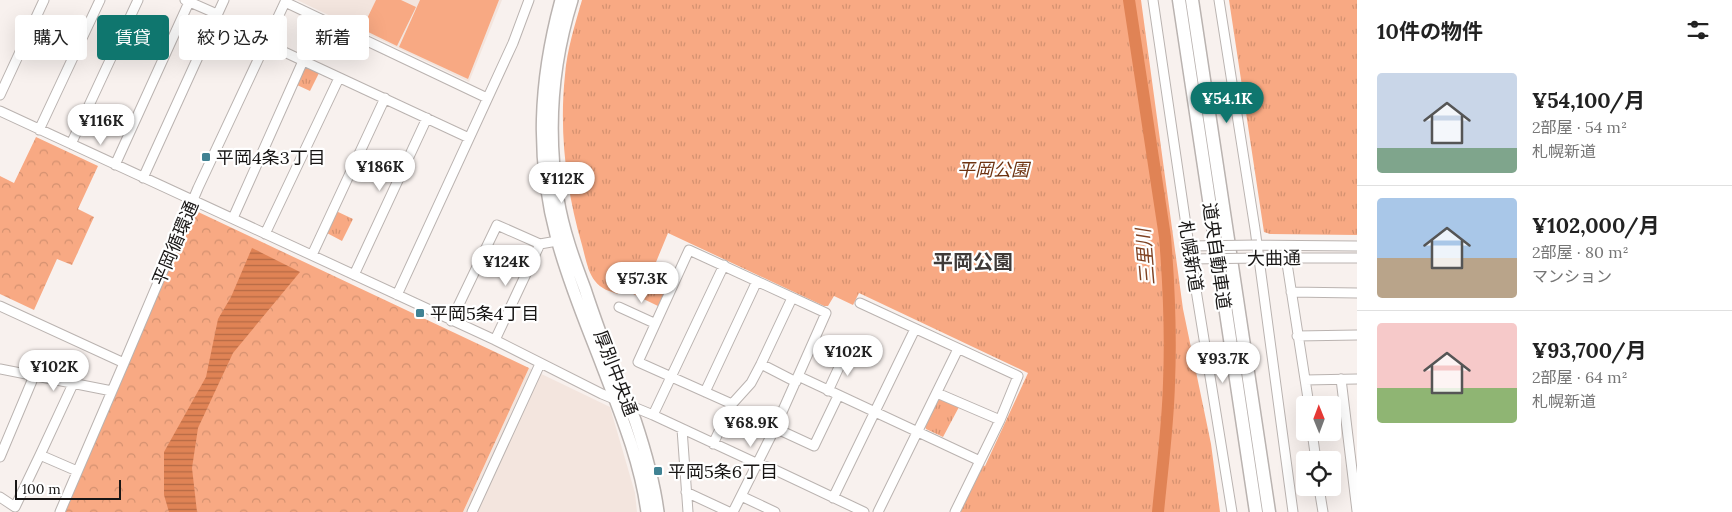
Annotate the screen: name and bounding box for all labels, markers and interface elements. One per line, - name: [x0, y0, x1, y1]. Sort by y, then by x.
- chip: 購入: [15, 15, 87, 60]
- chip: 賃貸: [97, 15, 169, 60]
- chip: 絞り込み: [179, 15, 287, 60]
- chip: 新着: [297, 15, 369, 60]
- icon: filters: [1684, 16, 1712, 44]
- text: 10件の物件: [1377, 18, 1483, 45]
- pin: ¥54.1K: [1186, 82, 1268, 124]
- text: ¥54,100/月: [1532, 87, 1645, 114]
- text: ¥54.1K: [1202, 88, 1252, 108]
- icon: home: [1417, 93, 1477, 153]
- pin: ¥116K: [66, 104, 136, 146]
- text: ¥116K: [78, 110, 124, 130]
- text: 2部屋 · 54 m²: [1532, 117, 1627, 137]
- text: 札幌新道: [1532, 141, 1596, 161]
- place label: 平岡4条3丁目: [216, 146, 326, 169]
- pin: ¥186K: [345, 150, 415, 192]
- marker: 平岡4条3丁目: [200, 151, 212, 163]
- text: ¥186K: [356, 156, 404, 176]
- park label: 平岡公園: [957, 158, 1032, 181]
- pin: ¥112K: [527, 162, 597, 204]
- text: ¥112K: [540, 168, 584, 188]
- street label: 平岡循環通: [147, 197, 203, 289]
- street label: 道央自動車道: [1198, 201, 1236, 311]
- text: ¥102,000/月: [1532, 212, 1660, 239]
- icon: home: [1417, 218, 1477, 278]
- street label: 札幌新道: [1174, 219, 1208, 293]
- water label: 三里川: [1130, 226, 1159, 286]
- text: 2部屋 · 80 m²: [1532, 242, 1629, 262]
- pin: ¥124K: [471, 244, 541, 287]
- street label: 大曲通: [1247, 246, 1301, 270]
- district label: 平岡公園: [933, 249, 1013, 274]
- text: ¥124K: [483, 251, 529, 271]
- pin: ¥57.3K: [601, 262, 683, 304]
- text: マンション: [1532, 266, 1612, 286]
- text: ¥57.3K: [617, 268, 667, 288]
- place label: 平岡5条4丁目: [430, 302, 540, 325]
- marker: 平岡5条4丁目: [414, 307, 426, 319]
- street label: 厚別中央通: [589, 327, 643, 419]
- pin: ¥102K: [813, 334, 883, 377]
- text: ¥93,700/月: [1532, 337, 1647, 364]
- text: ¥102K: [824, 341, 872, 361]
- pin: ¥93.7K: [1182, 342, 1264, 384]
- icon: home: [1417, 343, 1477, 403]
- text: ¥93.7K: [1197, 348, 1249, 368]
- pin: ¥102K: [19, 350, 89, 392]
- text: ¥102K: [30, 356, 78, 376]
- text: 2部屋 · 64 m²: [1532, 367, 1628, 387]
- text: 札幌新道: [1532, 391, 1596, 411]
- north arrow: [1296, 396, 1341, 441]
- map controls: [1296, 396, 1341, 496]
- pin: ¥68.9K: [710, 406, 792, 448]
- text: ¥68.9K: [724, 412, 778, 432]
- button: locate: [1296, 451, 1341, 496]
- place label: 平岡5条6丁目: [668, 460, 778, 483]
- marker: 平岡5条6丁目: [652, 465, 664, 477]
- scale bar: [15, 477, 121, 500]
- text: 100 m: [22, 480, 61, 498]

